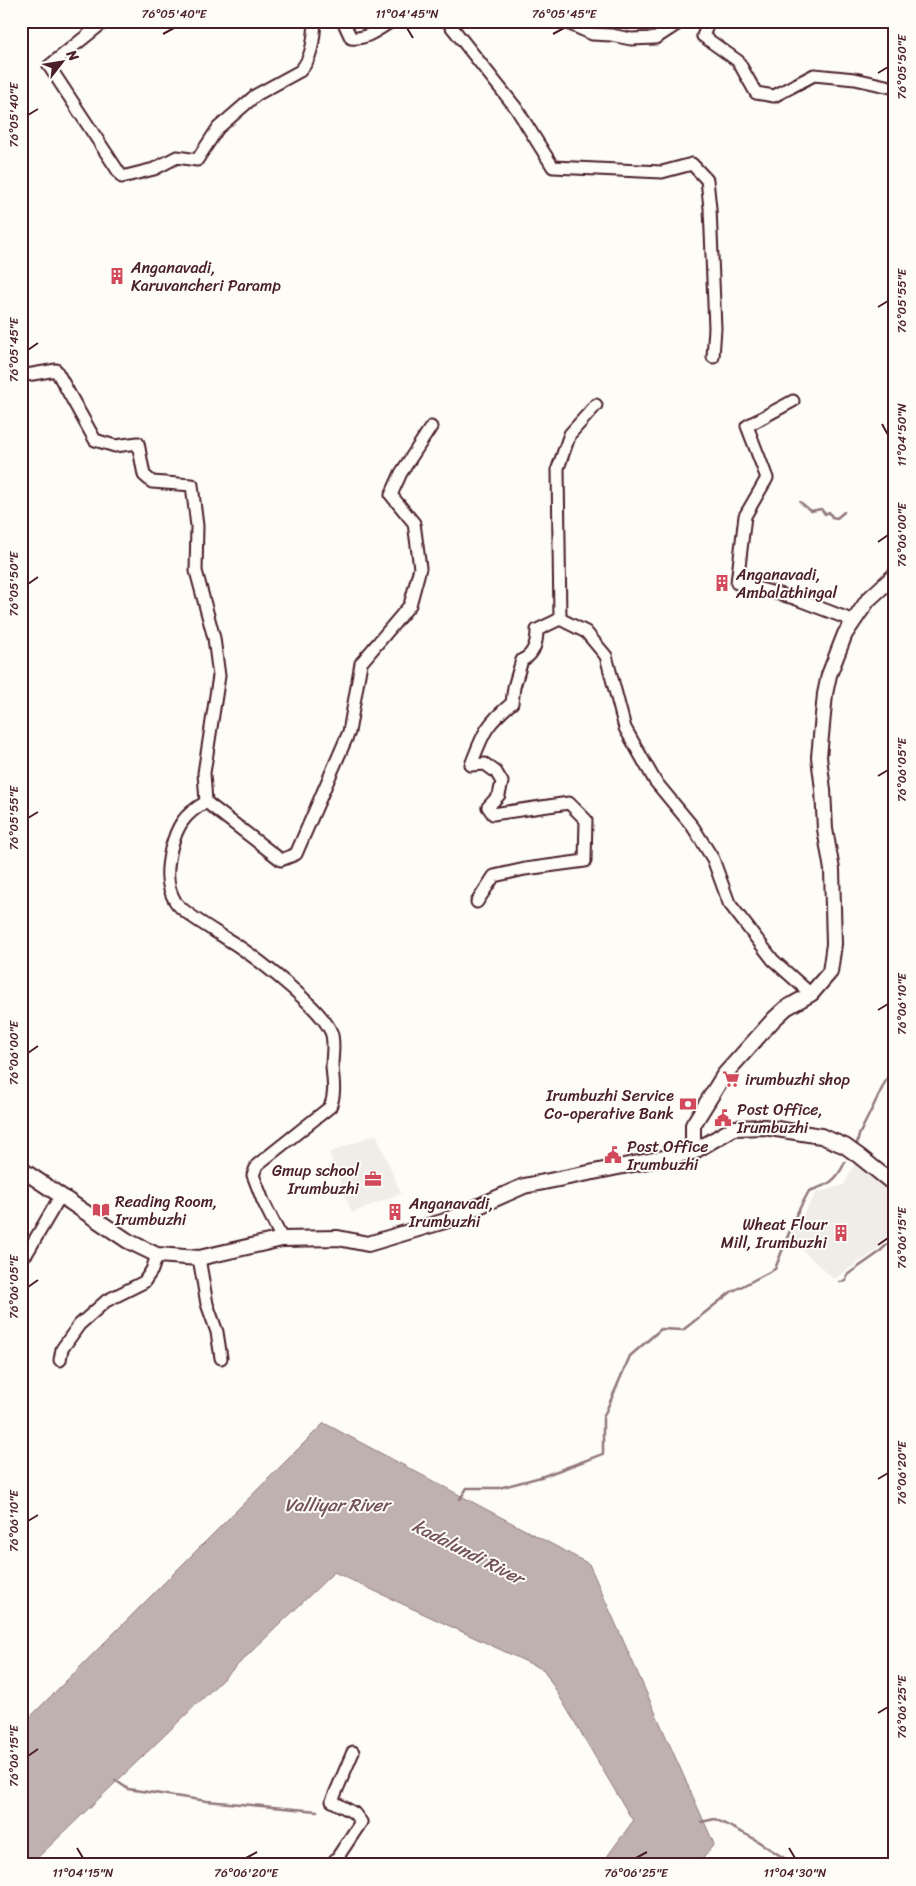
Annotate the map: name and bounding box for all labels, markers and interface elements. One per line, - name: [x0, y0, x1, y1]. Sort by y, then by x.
- text: 76°05'40"E: [142, 3, 208, 25]
- text: 11°04'45"N: [375, 3, 439, 25]
- text: 76°05'45"E: [532, 3, 598, 25]
- text: 76°05'50"E: [891, 33, 913, 99]
- north arrow: [38, 38, 88, 88]
- text: N: [59, 44, 86, 66]
- text: 76°05'40"E: [3, 81, 25, 147]
- place label: Anganavadi, Karuvancheri Paramp: [130, 253, 281, 300]
- building icon: Anganavadi, Karuvancheri Paramp: [107, 266, 127, 286]
- text: 76°05'55"E: [891, 267, 913, 333]
- text: 76°05'45"E: [3, 316, 25, 382]
- text: 11°04'50"N: [891, 403, 913, 467]
- text: 76°06'00"E: [891, 501, 913, 567]
- text: 76°05'50"E: [3, 550, 25, 616]
- place label: Anganavadi, Ambalathingal: [735, 560, 838, 607]
- building icon: Anganavadi, Ambalathingal: [712, 573, 732, 593]
- text: 76°06'05"E: [891, 737, 913, 802]
- text: 76°05'55"E: [3, 784, 25, 850]
- text: 76°06'10"E: [891, 972, 913, 1035]
- text: 76°06'00"E: [3, 1019, 25, 1085]
- place label: irumbuzhi shop: [745, 1065, 851, 1094]
- supermarket icon: irumbuzhi shop: [721, 1069, 741, 1089]
- place label: Irumbuzhi Service Co-operative Bank: [544, 1081, 674, 1128]
- bank icon: Irumbuzhi Service Co-operative Bank: [678, 1094, 698, 1114]
- place label: Post Office, Irumbuzhi: [736, 1095, 823, 1142]
- public building icon: Post Office, Irumbuzhi: [713, 1108, 733, 1128]
- place label: Post Office Irumbuzhi: [626, 1132, 709, 1179]
- public building icon: Post Office Irumbuzhi: [603, 1145, 623, 1165]
- place label: Gmup school Irumbuzhi: [272, 1156, 360, 1203]
- office icon: Gmup school Irumbuzhi: [363, 1169, 383, 1189]
- place label: Reading Room, Irumbuzhi: [114, 1187, 217, 1234]
- place label: Anganavadi, Irumbuzhi: [408, 1189, 494, 1236]
- library icon: Reading Room, Irumbuzhi: [91, 1200, 111, 1220]
- building icon: Anganavadi, Irumbuzhi: [385, 1202, 405, 1222]
- text: 76°06'15"E: [891, 1206, 913, 1269]
- place label: Wheat Flour Mill, Irumbuzhi: [721, 1210, 828, 1257]
- building icon: Wheat Flour Mill, Irumbuzhi: [831, 1223, 851, 1243]
- text: 76°06'05"E: [3, 1254, 25, 1319]
- text: 76°06'20"E: [891, 1440, 913, 1505]
- text: 76°06'10"E: [3, 1489, 25, 1552]
- water label: Valliyar River: [285, 1489, 393, 1521]
- water label: kadalundi River: [406, 1510, 532, 1595]
- text: 76°06'25"E: [891, 1674, 913, 1739]
- text: 76°06'15"E: [3, 1724, 25, 1787]
- text: 11°04'15"N: [53, 1862, 114, 1884]
- text: 76°06'20"E: [214, 1862, 279, 1884]
- text: 76°06'25"E: [604, 1862, 669, 1884]
- text: 11°04'30"N: [764, 1862, 827, 1884]

